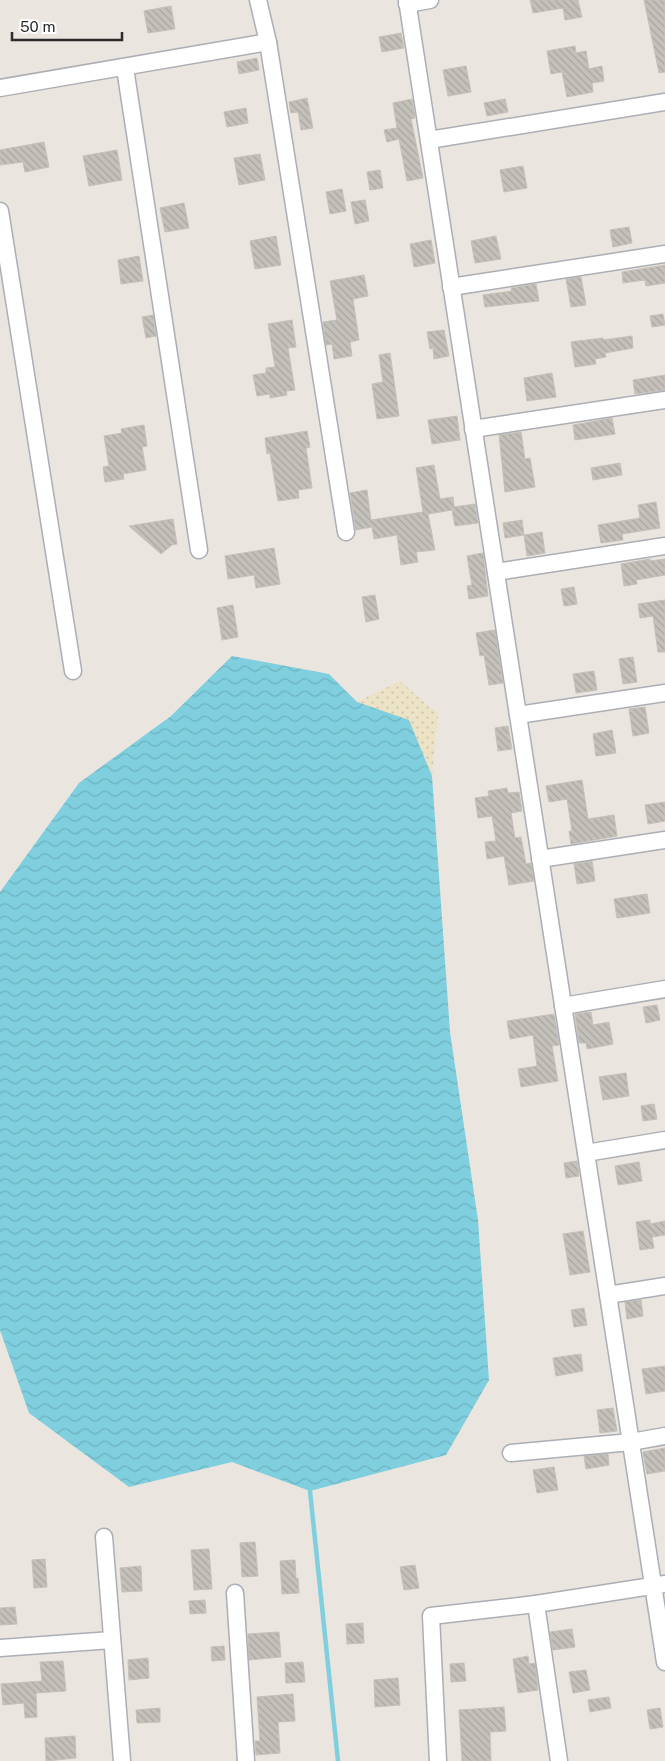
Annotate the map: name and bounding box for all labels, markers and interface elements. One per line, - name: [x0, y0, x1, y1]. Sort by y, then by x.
- scale bar: [12, 10, 122, 42]
- text: 50 m: [20, 18, 55, 35]

